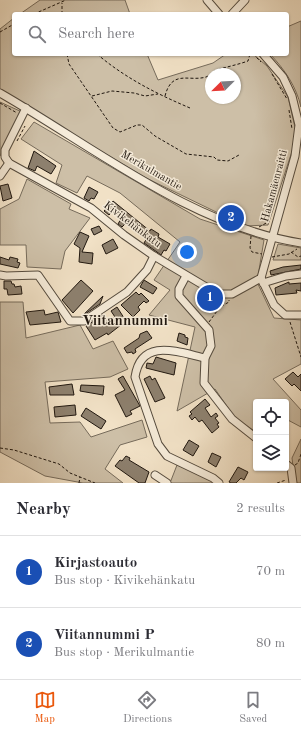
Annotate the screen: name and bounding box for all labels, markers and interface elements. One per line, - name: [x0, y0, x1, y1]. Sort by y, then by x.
- search box: [12, 12, 289, 56]
- icon: search: [26, 23, 48, 45]
- text: Search here: [58, 27, 135, 42]
- north arrow: [205, 68, 241, 104]
- street label: Merikulmantie: [119, 149, 183, 193]
- street label: Hakamäenraitti: [260, 149, 290, 223]
- street label: Kivikehänkatu: [101, 200, 163, 250]
- pin: 2: [218, 203, 244, 233]
- your location: [177, 242, 197, 262]
- pin: 1: [197, 283, 223, 313]
- district label: Viitannummi: [82, 314, 168, 329]
- map controls: [253, 399, 289, 471]
- button: locate: [253, 399, 289, 435]
- button: layers: [253, 435, 289, 471]
- text: Nearby: [16, 501, 71, 518]
- text: 2 results: [236, 502, 285, 515]
- text: Kirjastoauto: [54, 556, 137, 571]
- text: 1: [25, 565, 33, 578]
- text: 70 m: [256, 565, 285, 578]
- text: Bus stop · Kivikehänkatu: [54, 574, 195, 587]
- text: Viitannummi P: [54, 628, 155, 643]
- text: 2: [25, 637, 33, 650]
- text: 80 m: [256, 637, 285, 650]
- text: Bus stop · Merikulmantie: [54, 646, 194, 659]
- tab: Map: [34, 689, 56, 727]
- tab: Directions: [123, 689, 172, 727]
- tab: Saved: [239, 689, 267, 727]

